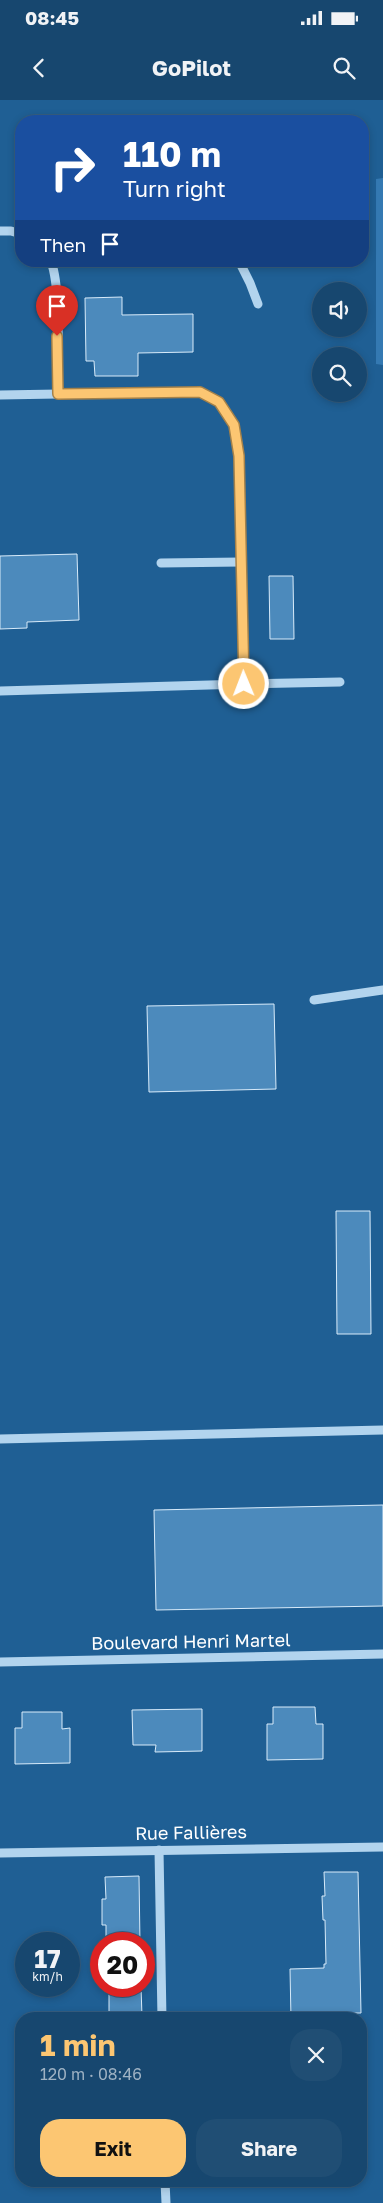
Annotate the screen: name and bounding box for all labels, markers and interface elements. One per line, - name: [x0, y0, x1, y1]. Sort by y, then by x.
- text: 08:45: [25, 6, 79, 29]
- icon: back: [25, 54, 53, 82]
- text: GoPilot: [152, 54, 231, 81]
- icon: search: [330, 54, 358, 82]
- text: 110 m: [123, 133, 221, 175]
- icon: right: [40, 135, 105, 200]
- text: Turn right: [123, 175, 226, 202]
- icon: arrive: [96, 230, 124, 258]
- text: Then: [40, 233, 86, 256]
- map controls: [312, 282, 367, 402]
- button: sound: [312, 282, 367, 337]
- pin: [36, 285, 78, 336]
- icon: arrive: [43, 292, 71, 320]
- button: search: [312, 347, 367, 402]
- position arrow: [217, 657, 269, 709]
- street label: Boulevard Henri Martel: [91, 1628, 291, 1654]
- street label: Rue Fallières: [135, 1820, 247, 1844]
- speed limit sign: 20: [90, 1932, 155, 1997]
- text: 17: [34, 1943, 61, 1974]
- text: km/h: [32, 1969, 63, 1984]
- text: 1 min: [40, 2027, 116, 2063]
- button: close: [290, 2029, 342, 2081]
- text: 120 m · 08:46: [40, 2064, 142, 2084]
- button: Exit: [40, 2119, 186, 2177]
- button: Share: [196, 2119, 342, 2177]

